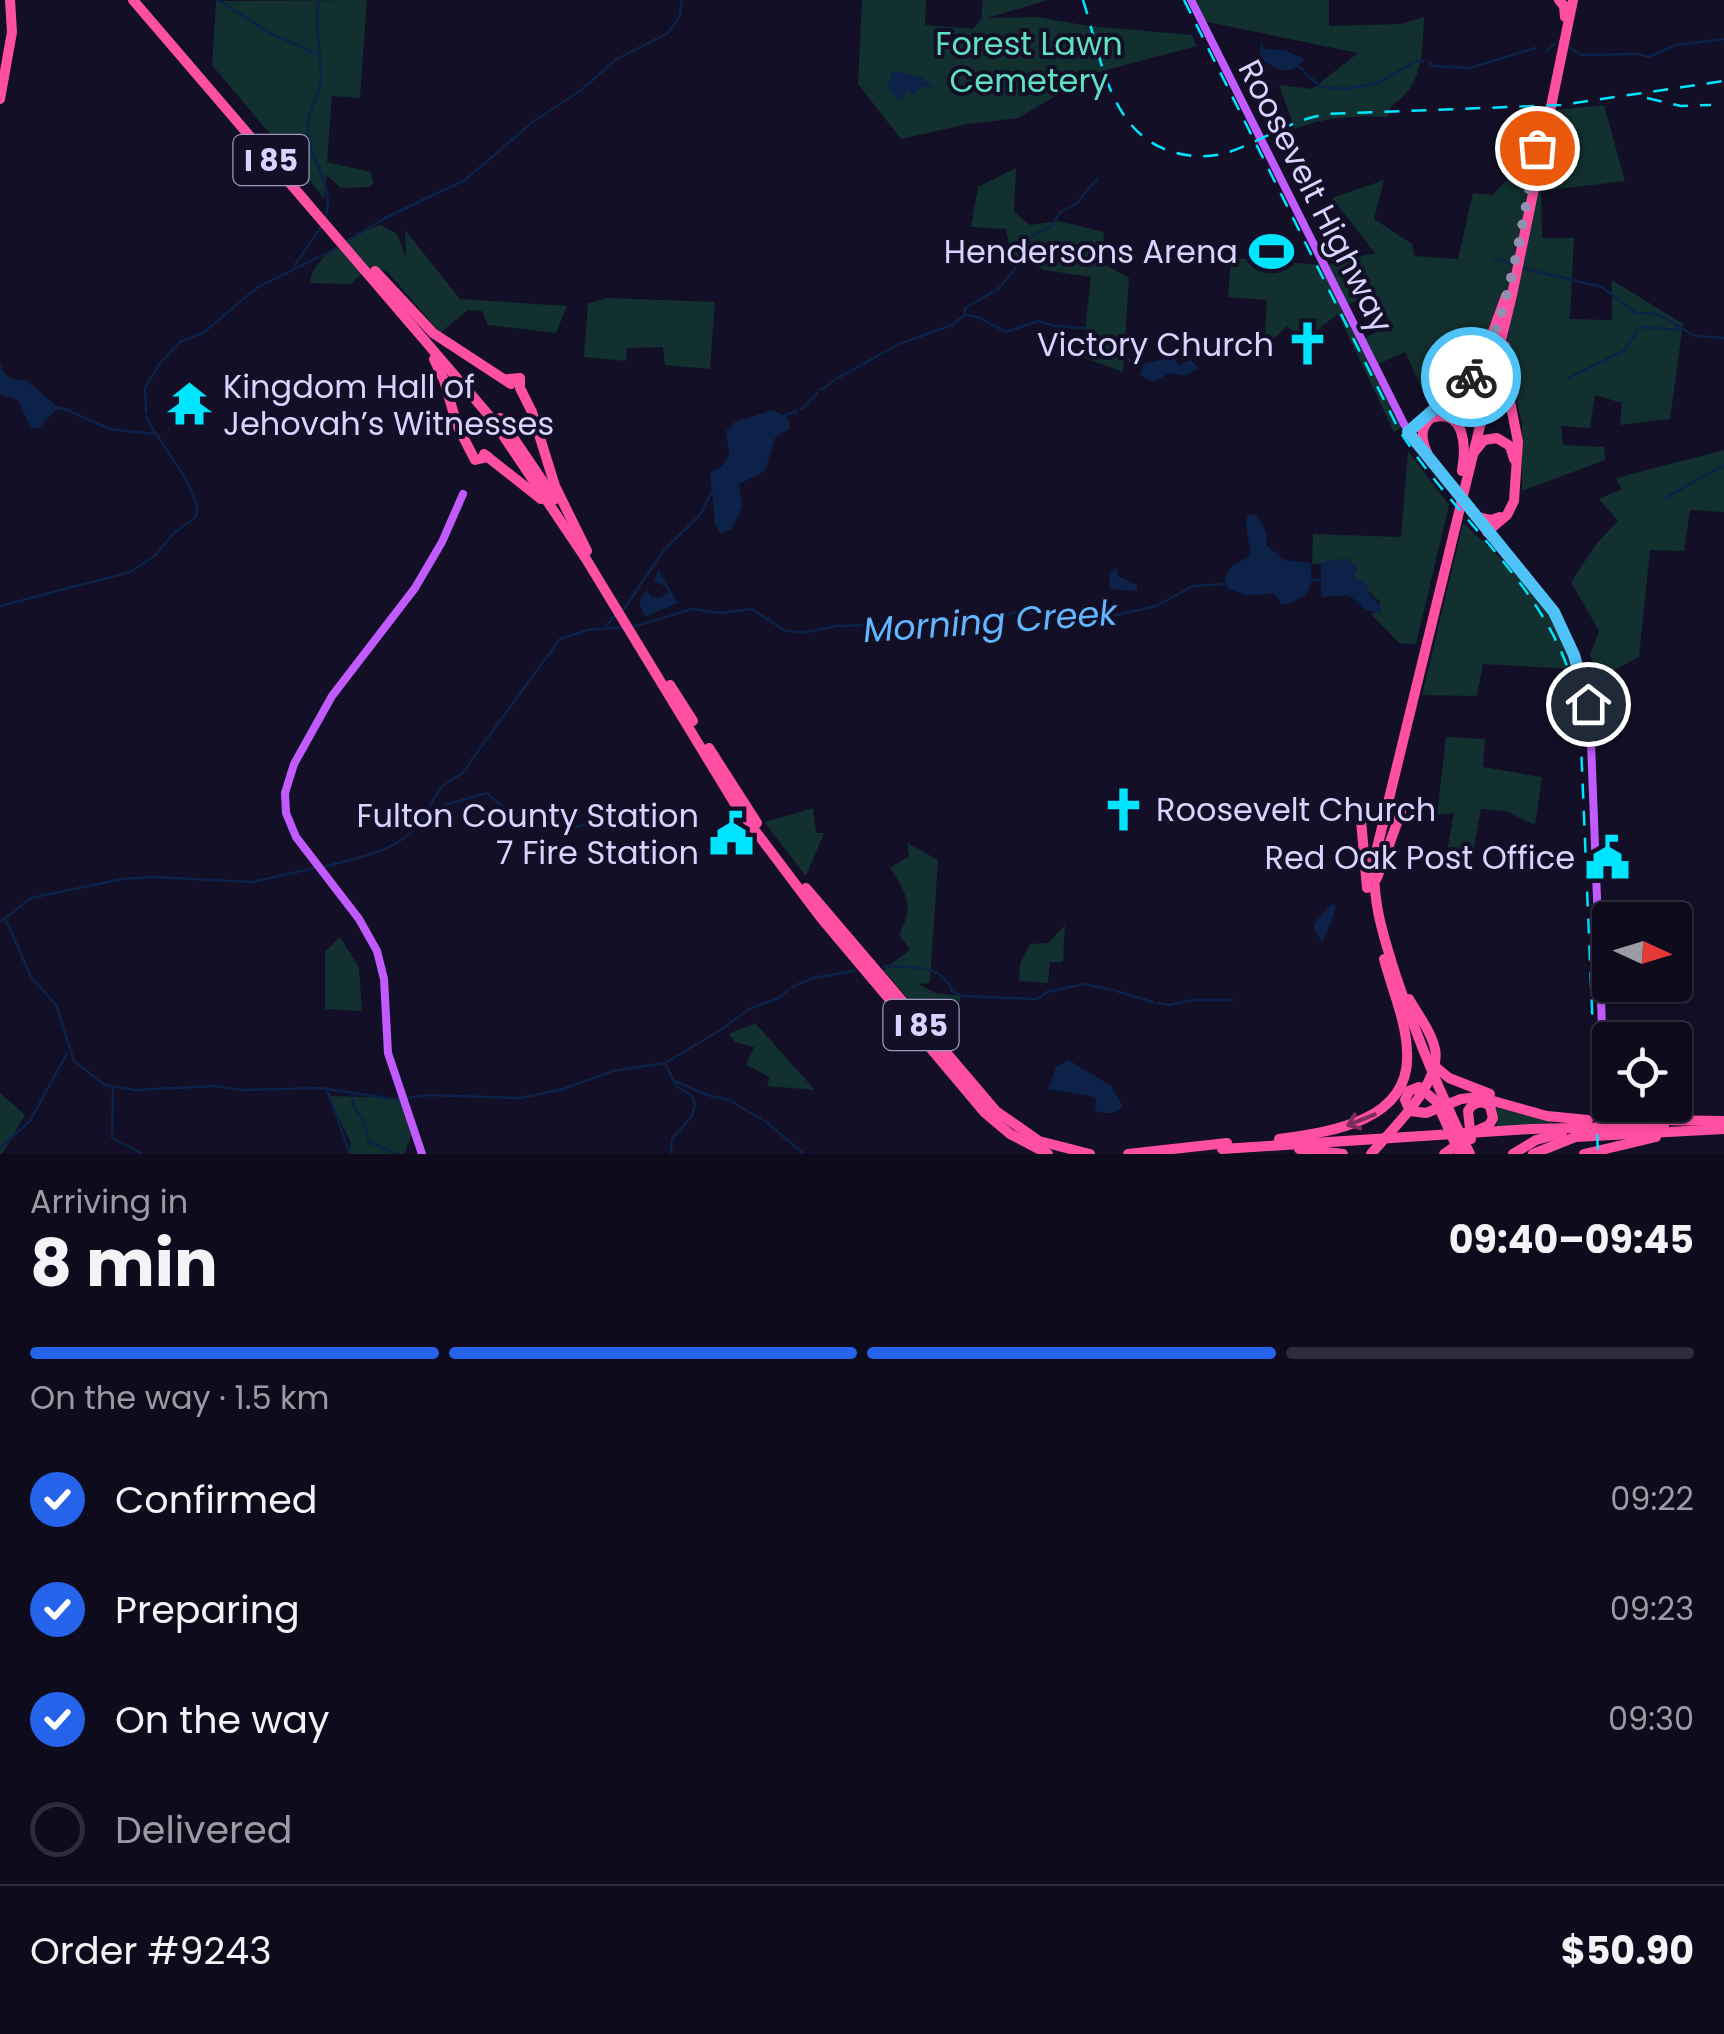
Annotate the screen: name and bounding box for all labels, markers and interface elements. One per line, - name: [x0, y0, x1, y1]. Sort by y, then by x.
- park label: Forest Lawn Cemetery: [935, 21, 1123, 103]
- street label: Roosevelt Highway: [1228, 52, 1404, 340]
- pin: [1495, 106, 1580, 191]
- icon: bag: [1510, 121, 1565, 176]
- road number: I 85: [234, 135, 308, 185]
- sports icon: Hendersons Arena: [1247, 227, 1295, 275]
- place label: Hendersons Arena: [944, 229, 1238, 274]
- church icon: Victory Church: [1283, 320, 1331, 368]
- place label: Victory Church: [1037, 322, 1274, 367]
- courier: [1421, 327, 1521, 427]
- icon: bike: [1444, 350, 1499, 405]
- place label: Kingdom Hall of Jehovah’s Witnesses: [223, 364, 554, 446]
- temple icon: Kingdom Hall of Jehovah’s Witnesses: [166, 380, 214, 428]
- water label: Morning Creek: [861, 588, 1121, 654]
- pin: [1546, 662, 1631, 747]
- icon: home: [1561, 677, 1616, 732]
- church icon: Roosevelt Church: [1099, 785, 1147, 833]
- place label: Roosevelt Church: [1156, 787, 1436, 832]
- place label: Fulton County Station 7 Fire Station: [356, 793, 699, 875]
- public building icon: Fulton County Station 7 Fire Station: [708, 809, 756, 857]
- public building icon: Red Oak Post Office: [1584, 833, 1632, 881]
- place label: Red Oak Post Office: [1264, 835, 1575, 880]
- north arrow: [1592, 902, 1692, 1002]
- map controls: [1592, 902, 1692, 1122]
- road number: I 85: [884, 1000, 958, 1050]
- button: locate: [1592, 1022, 1692, 1122]
- one-way arrow: [1346, 1112, 1377, 1130]
- text: Arriving in: [30, 1179, 188, 1224]
- text: 09:40–09:45: [1449, 1213, 1694, 1266]
- text: 8 min: [30, 1218, 218, 1309]
- text: On the way · 1.5 km: [30, 1375, 330, 1420]
- icon: check: [30, 1472, 85, 1527]
- text: Confirmed: [115, 1473, 317, 1526]
- text: 09:22: [1610, 1476, 1694, 1521]
- icon: check: [30, 1582, 85, 1637]
- text: Preparing: [115, 1583, 300, 1636]
- text: 09:23: [1610, 1586, 1694, 1631]
- icon: check: [30, 1692, 85, 1747]
- text: On the way: [115, 1693, 329, 1746]
- text: 09:30: [1608, 1696, 1694, 1741]
- text: Delivered: [115, 1803, 292, 1856]
- text: Order #9243: [30, 1924, 272, 1977]
- text: $50.90: [1561, 1924, 1694, 1977]

